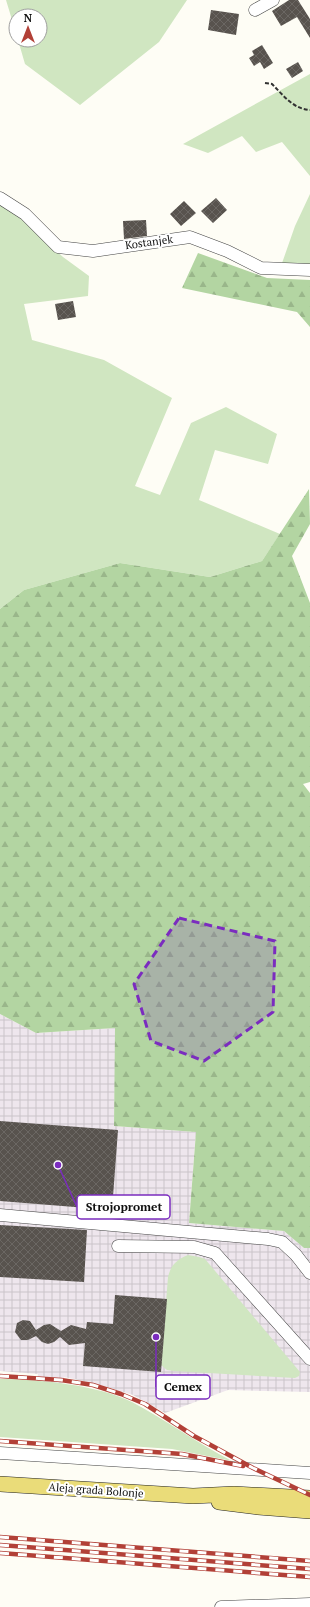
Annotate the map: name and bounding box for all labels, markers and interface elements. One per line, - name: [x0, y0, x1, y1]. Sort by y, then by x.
- north arrow: [8, 8, 48, 48]
- text: N: [24, 11, 33, 25]
- street label: Kostanjek: [124, 232, 174, 252]
- callout: Strojopromet: [77, 1195, 170, 1219]
- text: Strojopromet: [86, 1199, 163, 1214]
- callout: Cemex: [156, 1375, 210, 1399]
- text: Cemex: [164, 1379, 202, 1394]
- street label: Aleja grada Bolonje: [48, 1480, 144, 1500]

